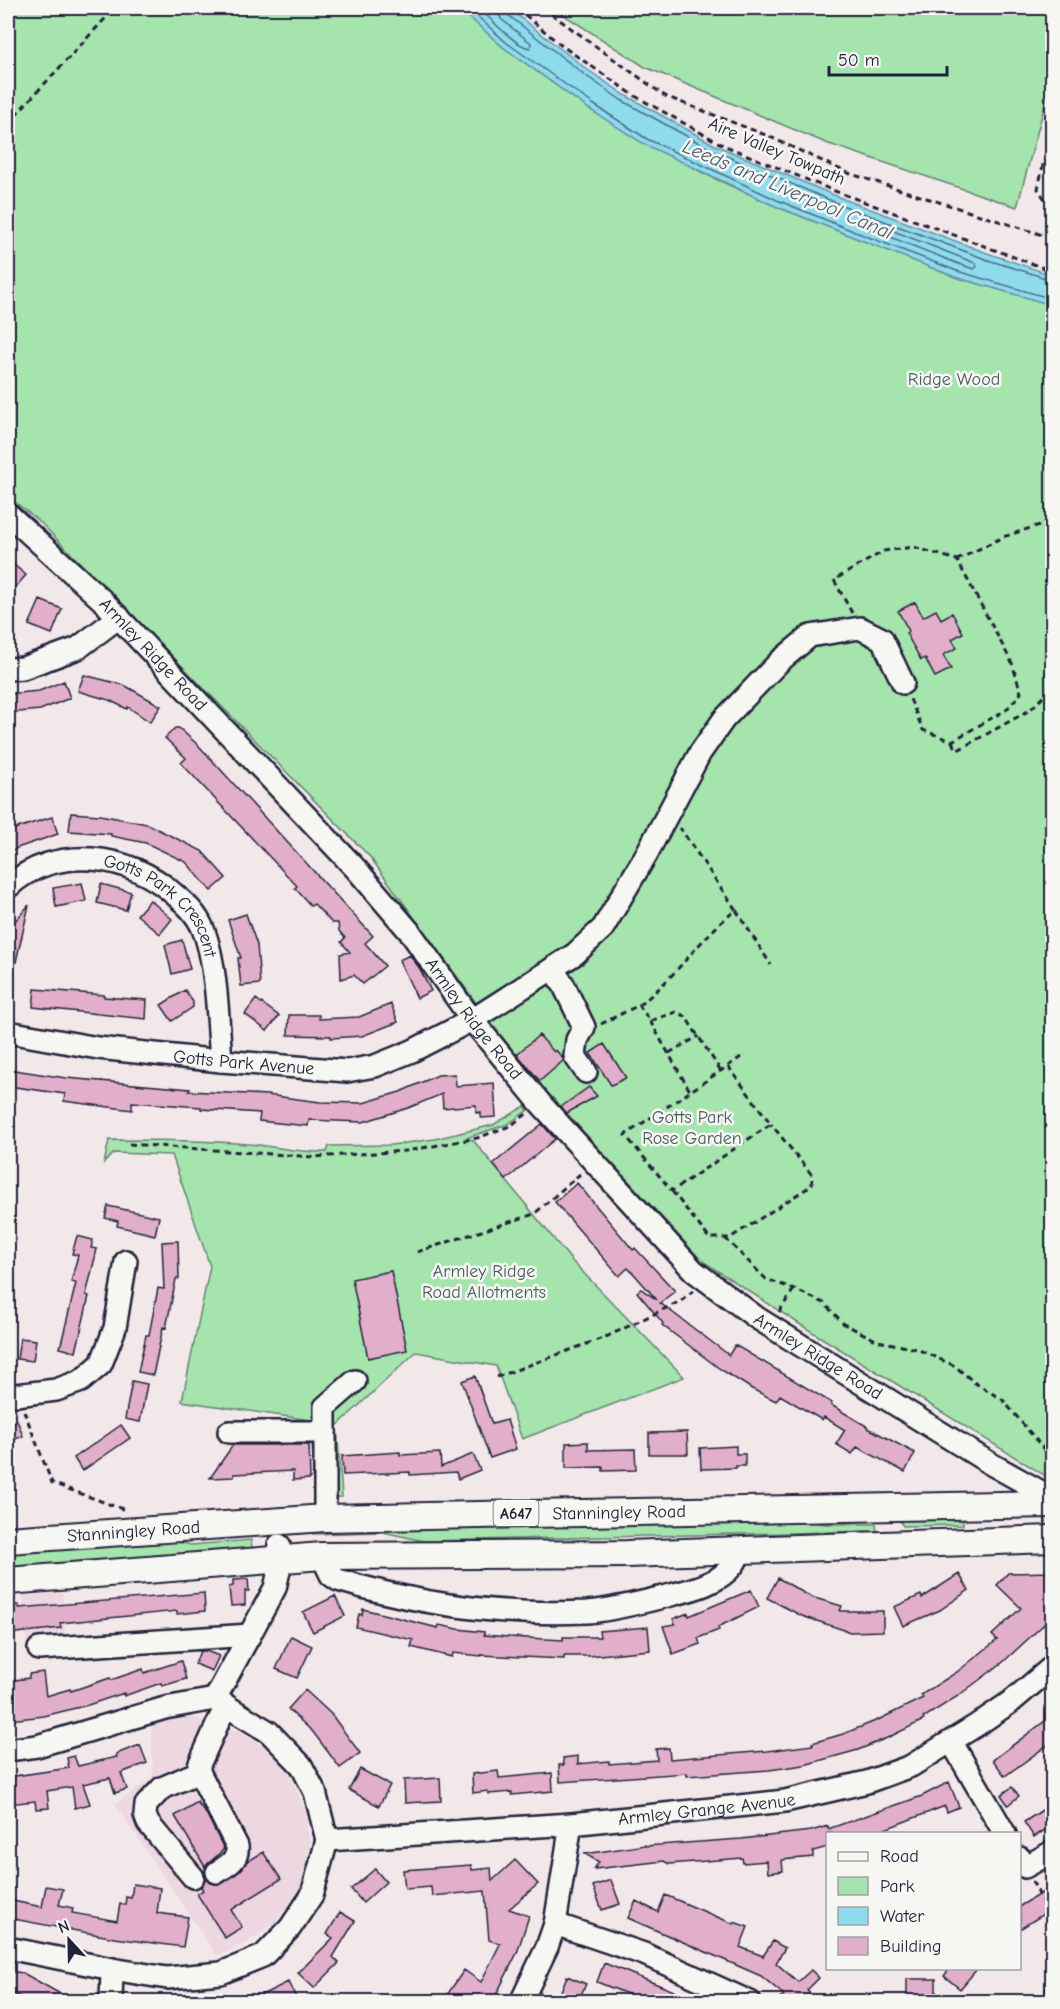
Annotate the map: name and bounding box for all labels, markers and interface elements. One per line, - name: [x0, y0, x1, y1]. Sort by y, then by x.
- scale bar: [829, 39, 948, 77]
- text: 50 m: [838, 50, 880, 71]
- street label: Aire Valley Towpath: [705, 113, 848, 190]
- water label: Leeds and Liverpool Canal: [679, 135, 897, 244]
- park label: Ridge Wood: [908, 369, 1000, 390]
- street label: Armley Ridge Road: [95, 594, 211, 715]
- street label: Gotts Park Crescent: [102, 851, 221, 960]
- street label: Armley Ridge Road: [421, 954, 527, 1084]
- street label: Gotts Park Avenue: [172, 1046, 315, 1079]
- park label: Gotts Park Rose Garden: [642, 1107, 742, 1149]
- park label: Armley Ridge Road Allotments: [422, 1261, 546, 1303]
- street label: Armley Ridge Road: [750, 1309, 886, 1405]
- road number: A647: [494, 1500, 538, 1526]
- street label: Stanningley Road: [552, 1501, 686, 1525]
- street label: Stanningley Road: [66, 1517, 201, 1547]
- street label: Armley Grange Avenue: [617, 1789, 797, 1830]
- legend: [826, 1832, 1021, 1970]
- text: Road: [880, 1846, 919, 1867]
- text: Park: [880, 1876, 915, 1897]
- text: Water: [880, 1906, 925, 1927]
- north arrow: [39, 1910, 99, 1970]
- text: N: [56, 1917, 72, 1937]
- text: Building: [880, 1936, 942, 1957]

